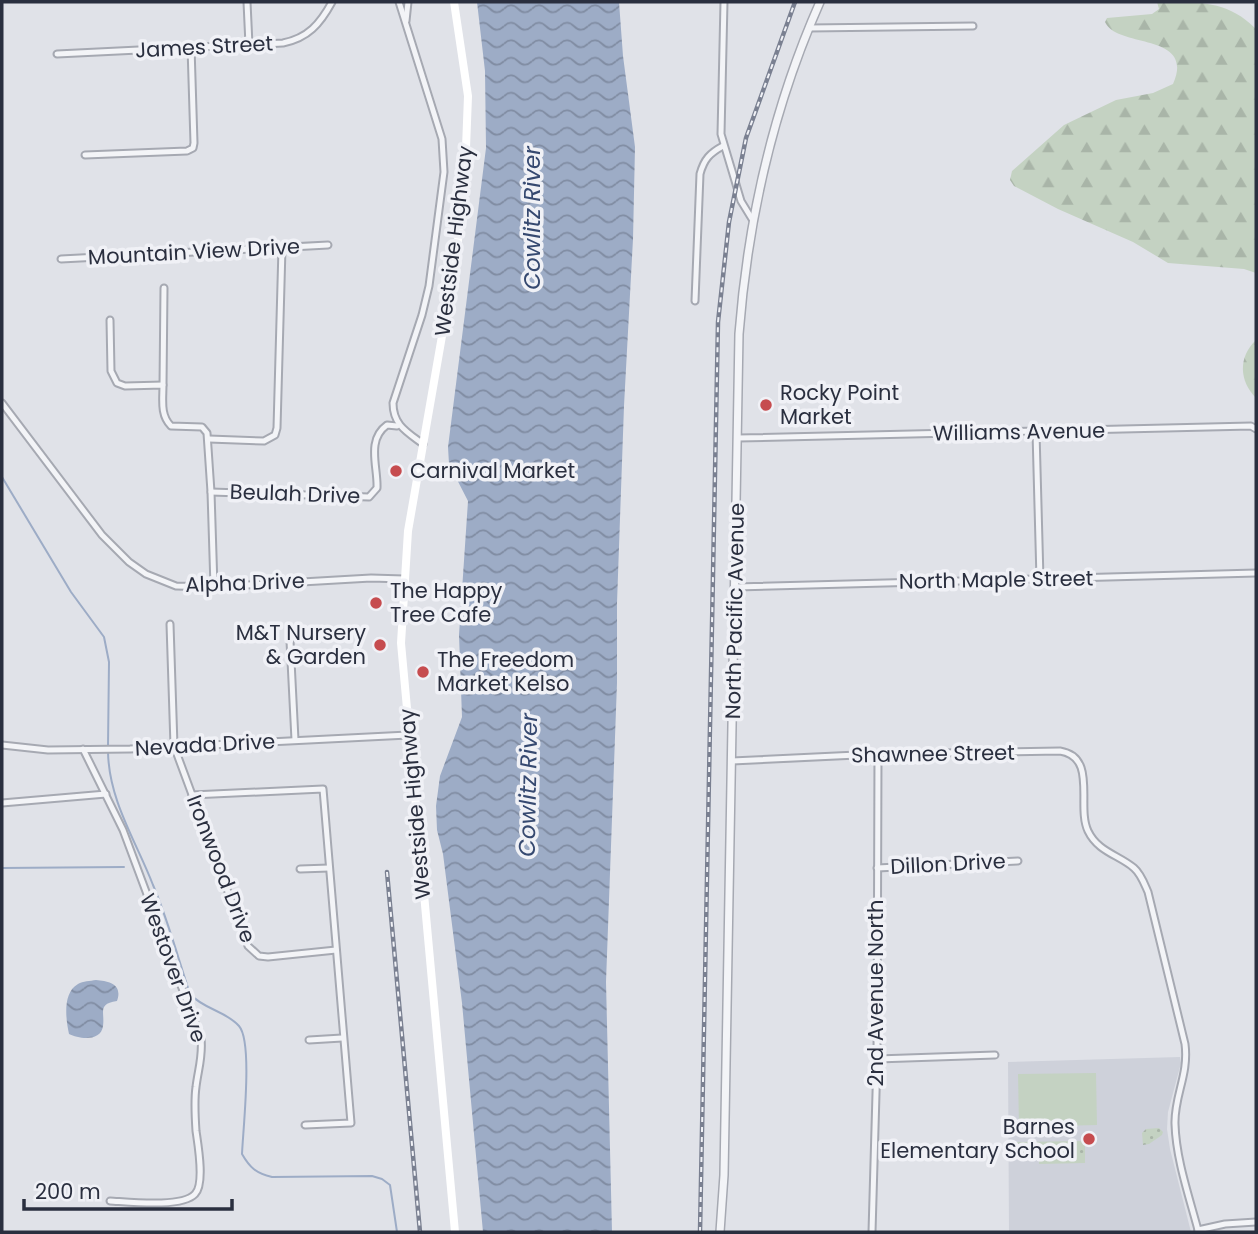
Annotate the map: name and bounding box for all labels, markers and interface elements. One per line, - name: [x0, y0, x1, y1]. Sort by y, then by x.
- street label: James Street: [134, 28, 274, 65]
- street label: Westside Highway: [427, 144, 480, 338]
- water label: Cowlitz River: [516, 145, 548, 290]
- street label: Mountain View Drive: [87, 231, 301, 272]
- place label: Rocky Point Market: [780, 378, 899, 431]
- marker: Rocky Point Market: [758, 397, 774, 413]
- street label: Williams Avenue: [933, 415, 1105, 448]
- place label: Carnival Market: [410, 456, 575, 485]
- marker: Carnival Market: [388, 463, 404, 479]
- street label: Beulah Drive: [229, 477, 361, 510]
- street label: North Pacific Avenue: [718, 503, 751, 719]
- street label: North Maple Street: [899, 563, 1093, 596]
- street label: Alpha Drive: [185, 566, 305, 599]
- place label: The Happy Tree Cafe: [390, 576, 503, 629]
- marker: The Happy Tree Cafe: [368, 595, 384, 611]
- place label: M&T Nursery & Garden: [236, 618, 366, 671]
- marker: M&T Nursery & Garden: [372, 637, 388, 653]
- place label: The Freedom Market Kelso: [437, 645, 574, 698]
- marker: The Freedom Market Kelso: [415, 664, 431, 680]
- street label: Westside Highway: [392, 707, 437, 901]
- water label: Cowlitz River: [511, 711, 545, 857]
- street label: Nevada Drive: [134, 726, 276, 763]
- street label: Shawnee Street: [851, 738, 1015, 769]
- street label: Ironwood Drive: [180, 791, 263, 947]
- street label: Dillon Drive: [890, 846, 1006, 881]
- street label: Westover Drive: [133, 889, 214, 1046]
- street label: 2nd Avenue North: [861, 900, 890, 1086]
- place label: Barnes Elementary School: [880, 1112, 1075, 1165]
- marker: Barnes Elementary School: [1081, 1131, 1097, 1147]
- scale bar: [24, 1168, 233, 1212]
- text: 200 m: [35, 1177, 101, 1206]

